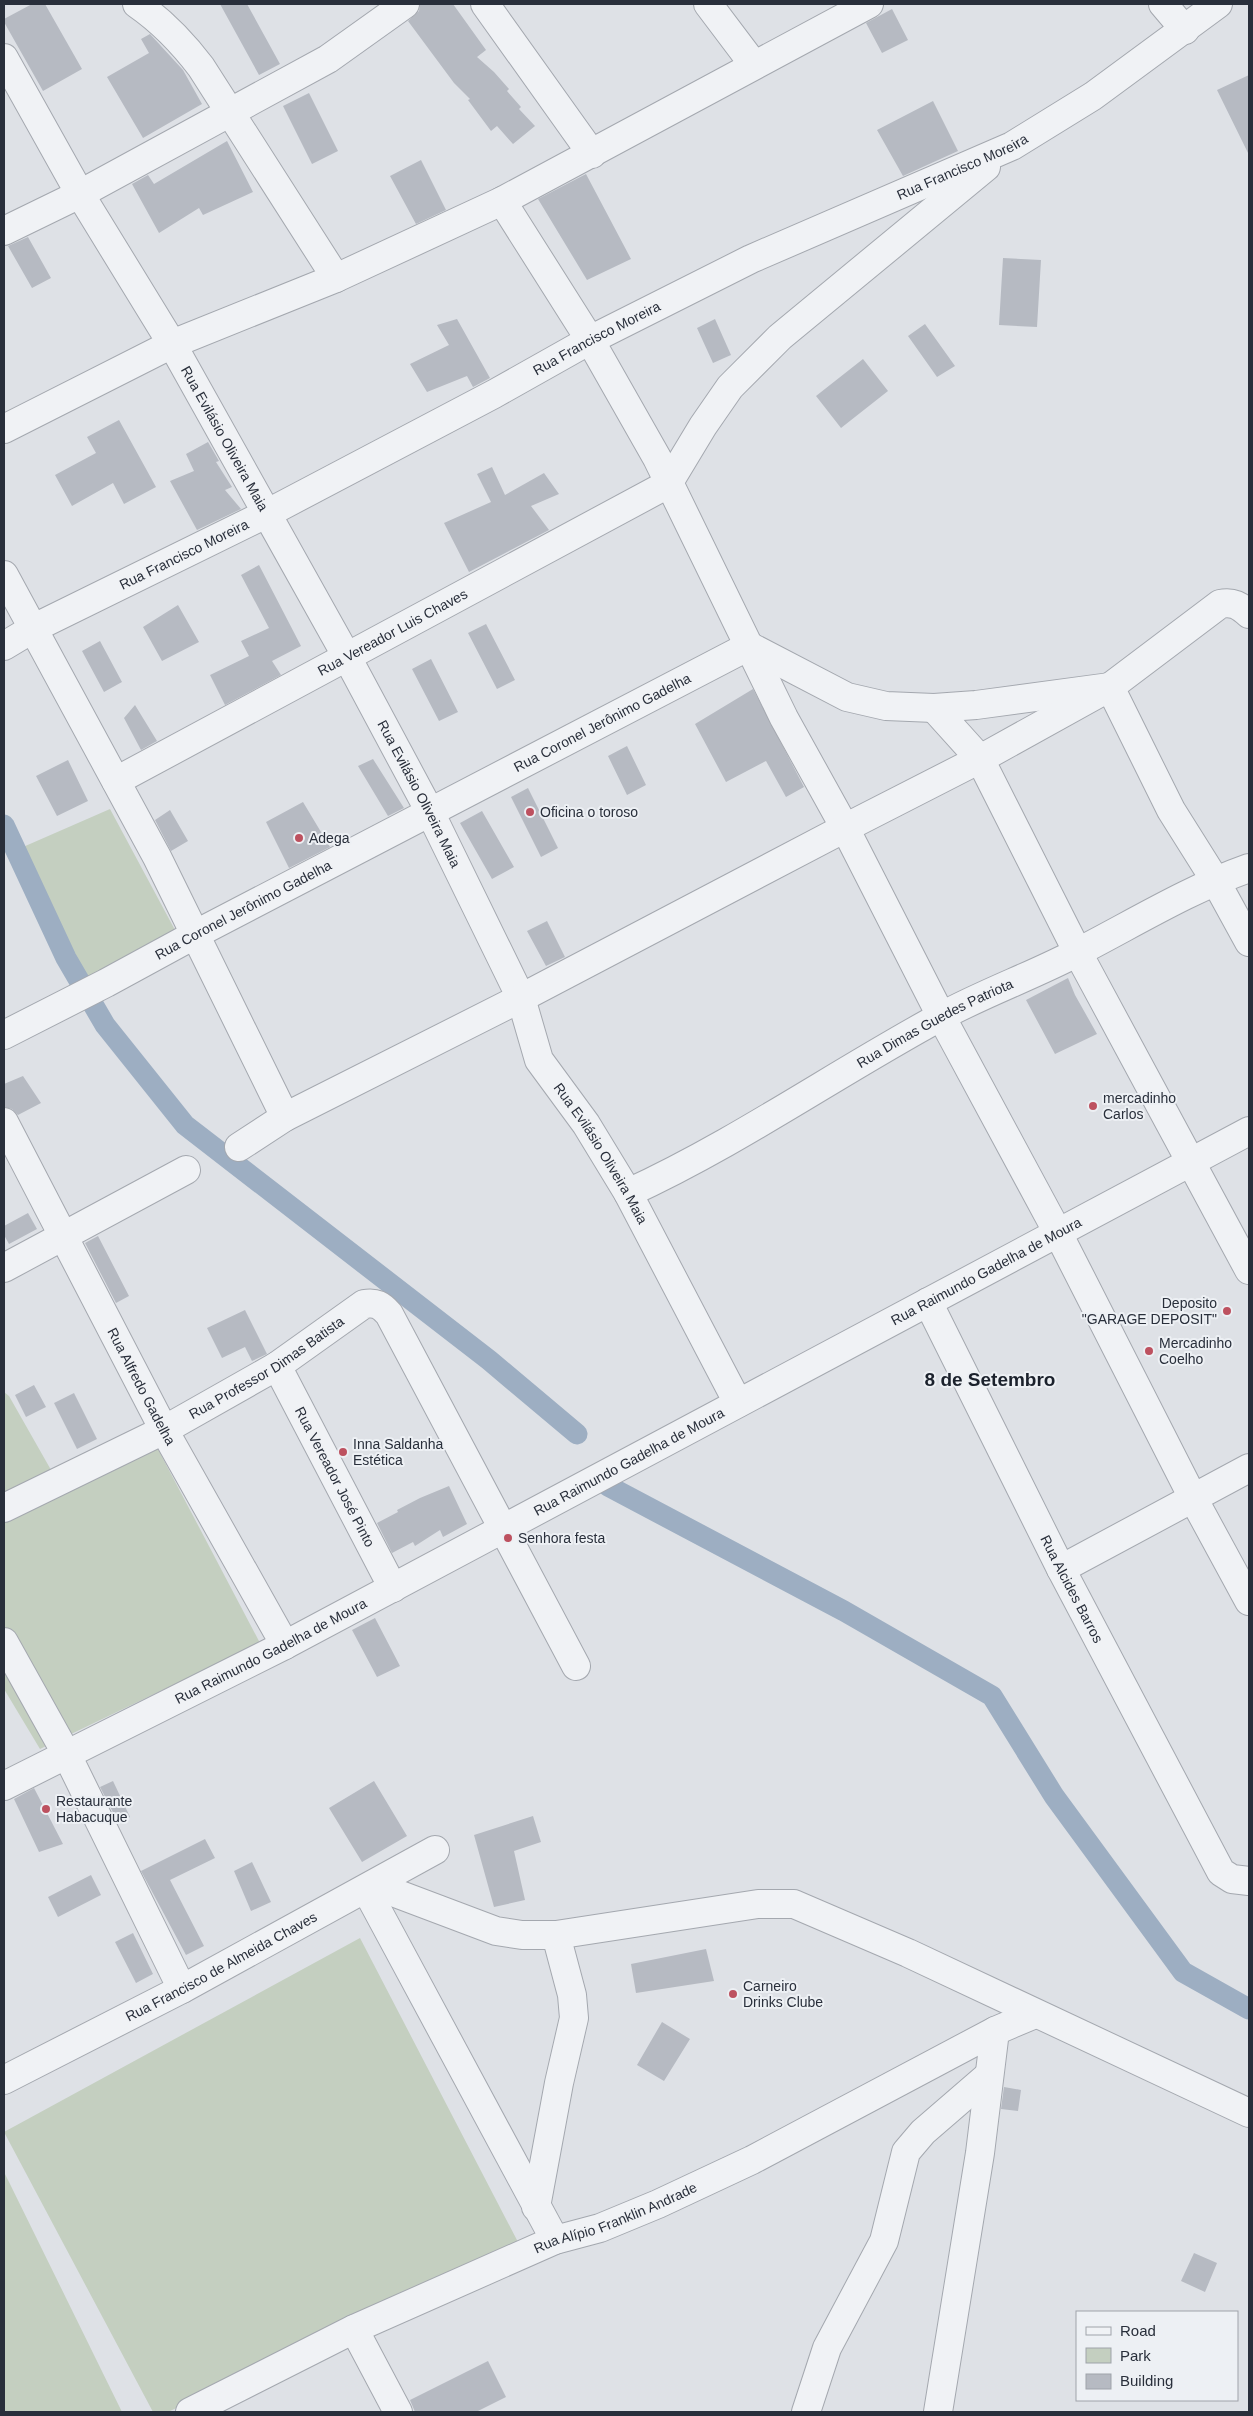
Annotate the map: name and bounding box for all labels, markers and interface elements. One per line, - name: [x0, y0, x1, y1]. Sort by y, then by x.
- street label: Rua Francisco Moreira: [894, 130, 1031, 203]
- street label: Rua Francisco Moreira: [530, 298, 663, 378]
- street label: Rua Evilásio Oliveira Maia: [178, 363, 272, 514]
- street label: Rua Francisco Moreira: [117, 516, 251, 593]
- street label: Rua Vereador Luis Chaves: [315, 585, 470, 679]
- street label: Rua Coronel Jerônimo Gadelha: [511, 670, 694, 775]
- street label: Rua Evilásio Oliveira Maia: [374, 717, 464, 870]
- place label: Oficina o toroso: [540, 804, 638, 820]
- marker: Oficina o toroso: [524, 806, 536, 818]
- place label: Adega: [309, 830, 350, 846]
- marker: Adega: [293, 832, 305, 844]
- street label: Rua Coronel Jerônimo Gadelha: [152, 857, 334, 963]
- street label: Rua Dimas Guedes Patriota: [854, 975, 1016, 1071]
- street label: Rua Evilásio Oliveira Maia: [551, 1080, 651, 1227]
- place label: mercadinho Carlos: [1103, 1090, 1176, 1122]
- marker: mercadinho Carlos: [1087, 1100, 1099, 1112]
- street label: Rua Raimundo Gadelha de Moura: [888, 1214, 1084, 1328]
- place label: Deposito "GARAGE DEPOSIT": [1082, 1295, 1217, 1327]
- marker: Deposito "GARAGE DEPOSIT": [1221, 1305, 1233, 1317]
- street label: Rua Professor Dimas Batista: [186, 1313, 347, 1422]
- street label: Rua Alfredo Gadelha: [104, 1325, 179, 1448]
- place label: Mercadinho Coelho: [1159, 1335, 1232, 1367]
- marker: Mercadinho Coelho: [1143, 1345, 1155, 1357]
- district label: 8 de Setembro: [925, 1369, 1055, 1390]
- street label: Rua Vereador José Pinto: [292, 1404, 378, 1550]
- street label: Rua Raimundo Gadelha de Moura: [531, 1404, 727, 1519]
- place label: Inna Saldanha Estética: [353, 1436, 444, 1468]
- marker: Inna Saldanha Estética: [337, 1446, 349, 1458]
- place label: Senhora festa: [518, 1530, 605, 1546]
- marker: Senhora festa: [502, 1532, 514, 1544]
- street label: Rua Alcides Barros: [1037, 1532, 1107, 1646]
- street label: Rua Raimundo Gadelha de Moura: [172, 1595, 370, 1707]
- place label: Restaurante Habacuque: [56, 1793, 132, 1825]
- marker: Restaurante Habacuque: [40, 1803, 52, 1815]
- street label: Rua Francisco de Almeida Chaves: [123, 1909, 320, 2025]
- place label: Carneiro Drinks Clube: [743, 1978, 823, 2010]
- marker: Carneiro Drinks Clube: [727, 1988, 739, 2000]
- street label: Rua Alípio Franklin Andrade: [531, 2179, 700, 2256]
- legend: [1076, 2311, 1238, 2401]
- text: Road: [1120, 2322, 1156, 2339]
- text: Park: [1120, 2347, 1151, 2364]
- text: Building: [1120, 2372, 1173, 2389]

